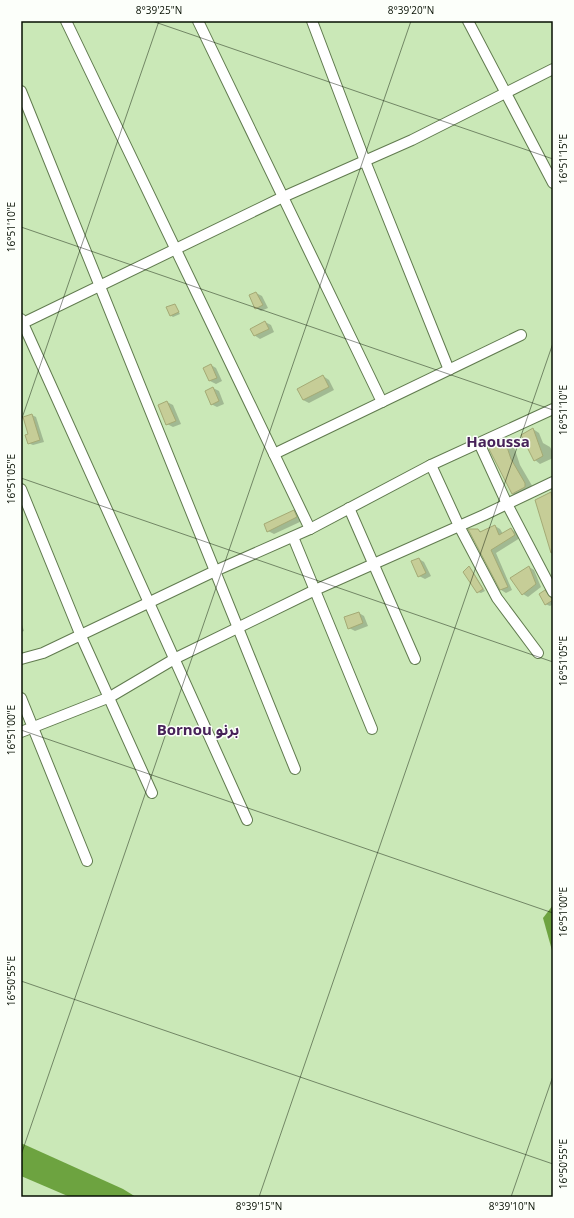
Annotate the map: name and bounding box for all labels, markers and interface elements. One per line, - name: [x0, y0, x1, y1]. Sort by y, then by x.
- text: 8°39'25"N: [136, 3, 182, 17]
- text: 8°39'20"N: [388, 3, 434, 17]
- text: 16°51'15"E: [556, 134, 570, 184]
- text: 16°51'10"E: [4, 202, 18, 252]
- text: 16°51'10"E: [556, 385, 570, 435]
- district label: Haoussa: [466, 431, 530, 451]
- text: 16°51'05"E: [4, 454, 18, 504]
- text: 16°51'05"E: [556, 636, 570, 686]
- text: 16°51'00"E: [4, 705, 18, 755]
- district label: Bornou برنو: [157, 719, 239, 739]
- text: 16°51'00"E: [556, 887, 570, 937]
- text: 16°50'55"E: [4, 956, 18, 1006]
- text: 16°50'55"E: [556, 1139, 570, 1189]
- text: 8°39'15"N: [236, 1199, 282, 1213]
- text: 8°39'10"N: [489, 1199, 535, 1213]

